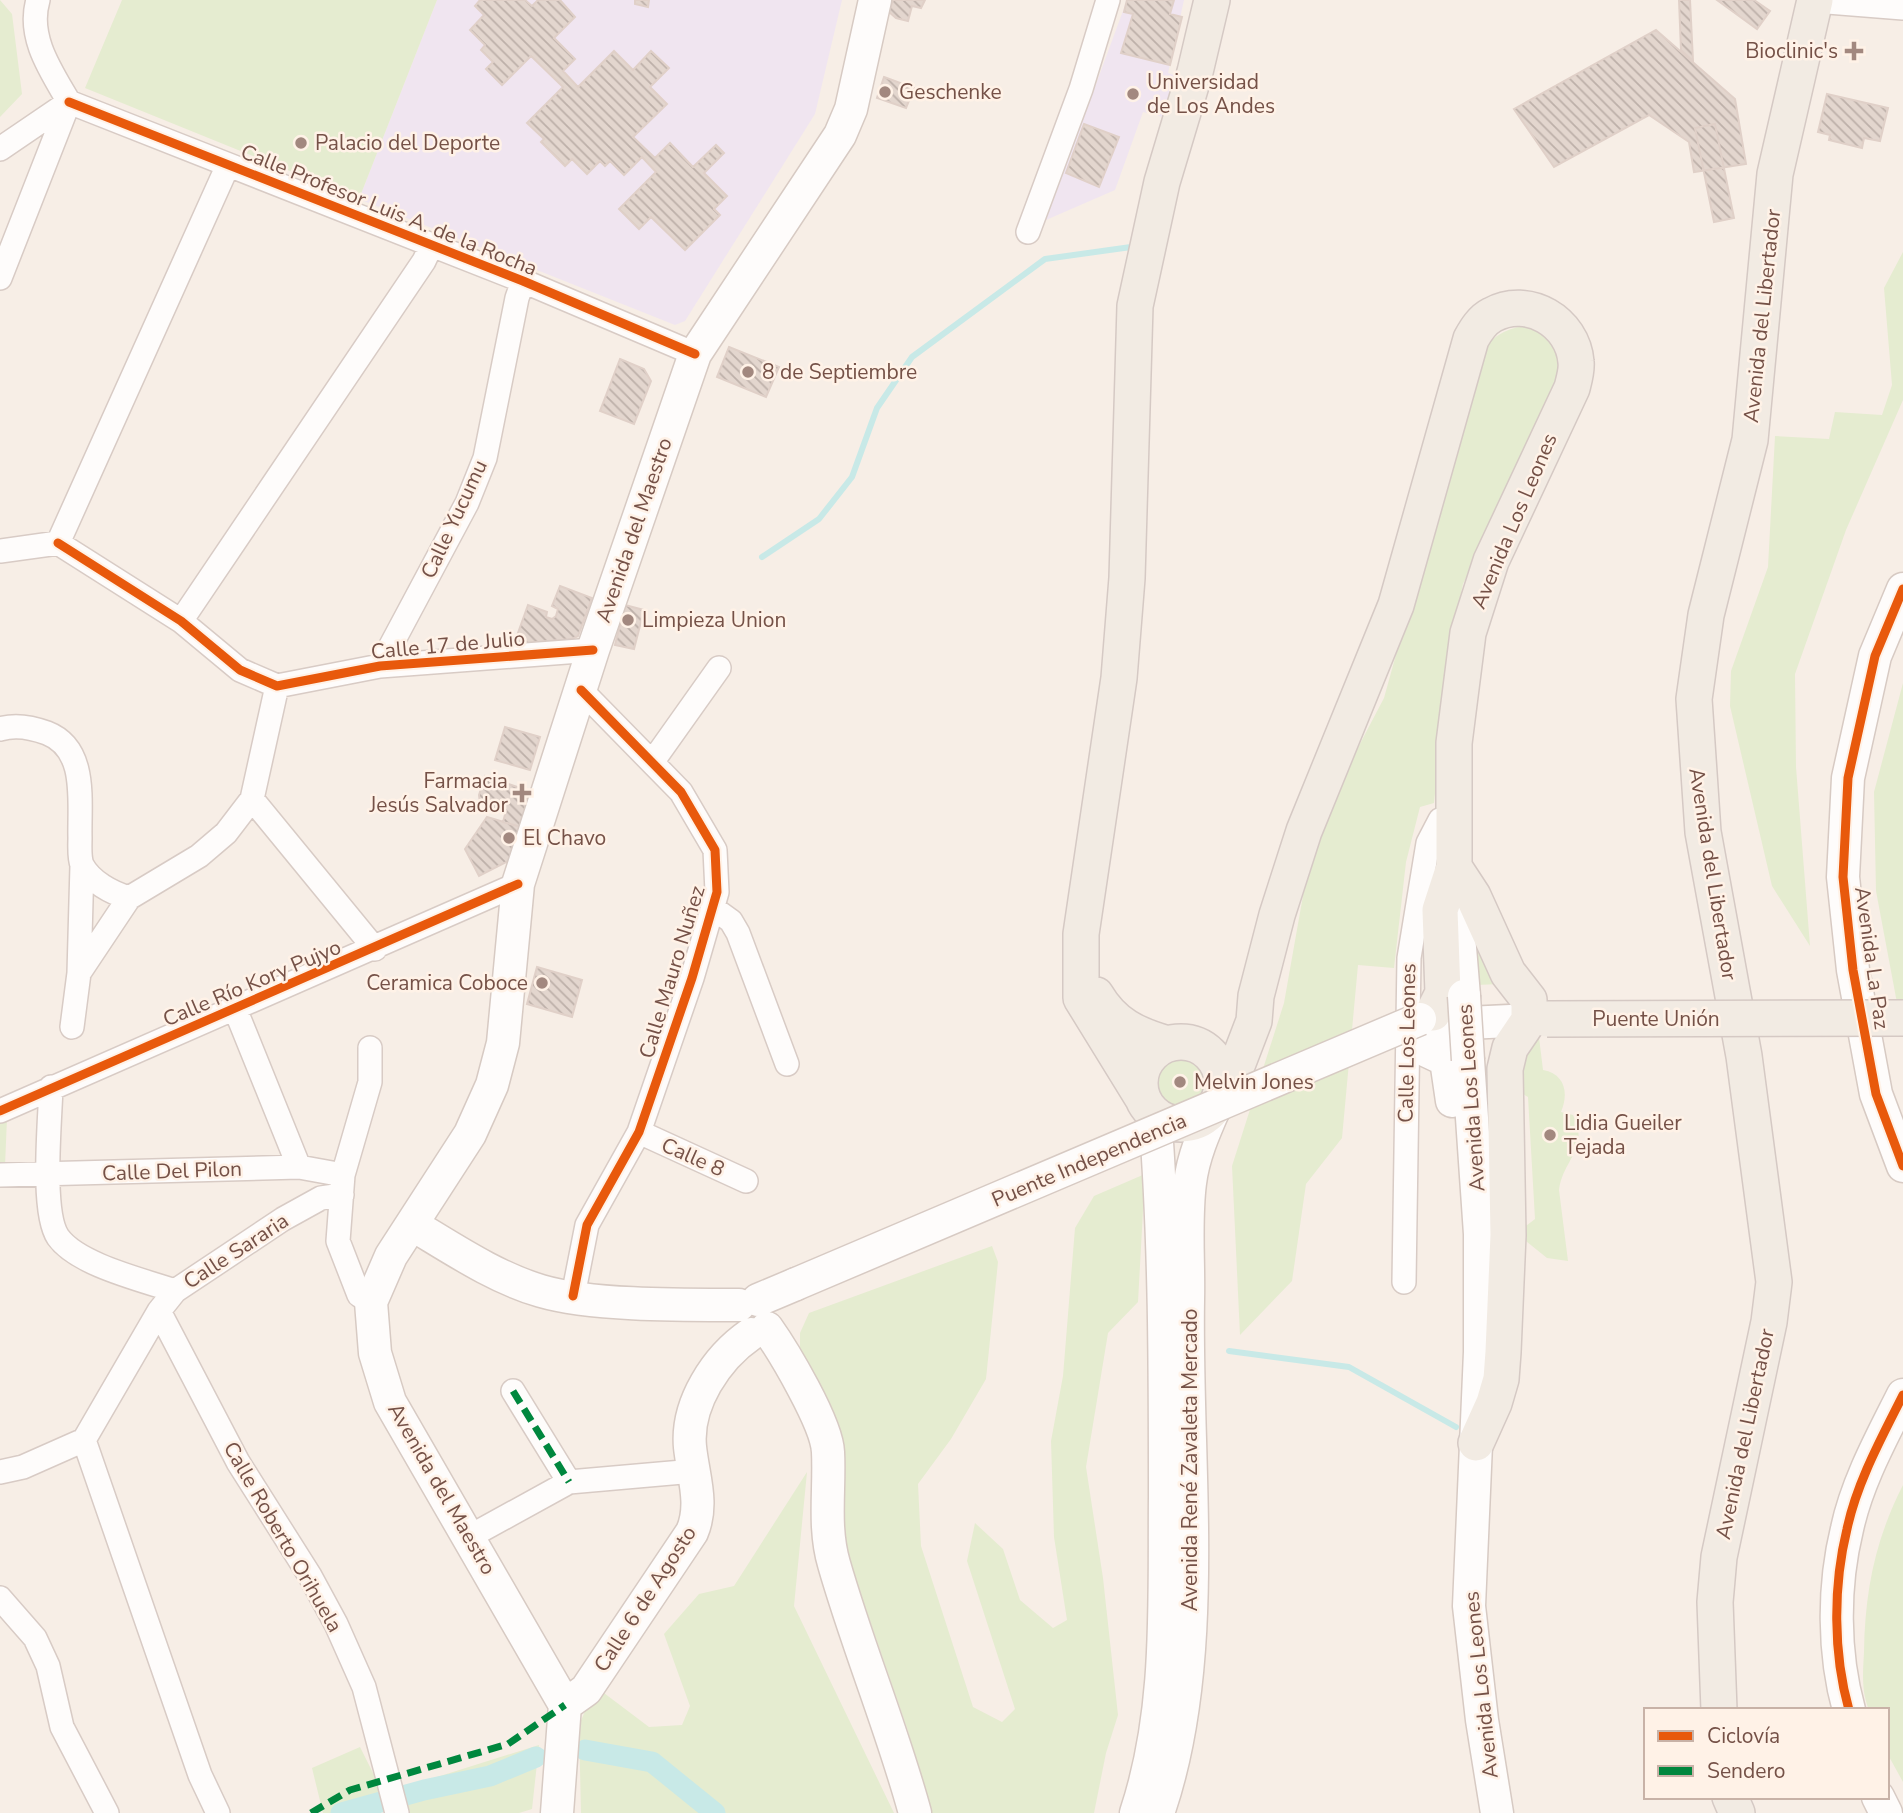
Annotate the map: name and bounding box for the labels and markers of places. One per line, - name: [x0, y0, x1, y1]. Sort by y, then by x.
- place label: Bioclinic's: [1745, 37, 1838, 65]
- marker: Bioclinic's: [1844, 41, 1864, 61]
- place label: Universidad de Los Andes: [1147, 68, 1275, 120]
- place label: Geschenke: [899, 78, 1002, 106]
- marker: Geschenke: [877, 84, 893, 100]
- marker: Universidad de Los Andes: [1125, 86, 1141, 102]
- place label: Palacio del Deporte: [315, 129, 500, 157]
- marker: Palacio del Deporte: [293, 135, 309, 151]
- place label: 8 de Septiembre: [762, 358, 917, 386]
- marker: 8 de Septiembre: [740, 364, 756, 380]
- place label: Limpieza Union: [642, 606, 786, 634]
- marker: Limpieza Union: [620, 612, 636, 628]
- place label: Farmacia Jesús Salvador: [368, 767, 508, 819]
- marker: Farmacia Jesús Salvador: [514, 785, 530, 801]
- place label: El Chavo: [523, 824, 606, 852]
- marker: El Chavo: [501, 830, 517, 846]
- place label: Ceramica Coboce: [366, 969, 528, 997]
- marker: Ceramica Coboce: [534, 975, 550, 991]
- place label: Melvin Jones: [1194, 1068, 1314, 1096]
- marker: Melvin Jones: [1172, 1074, 1188, 1090]
- place label: Lidia Gueiler Tejada: [1564, 1109, 1682, 1161]
- marker: Lidia Gueiler Tejada: [1542, 1127, 1558, 1143]

